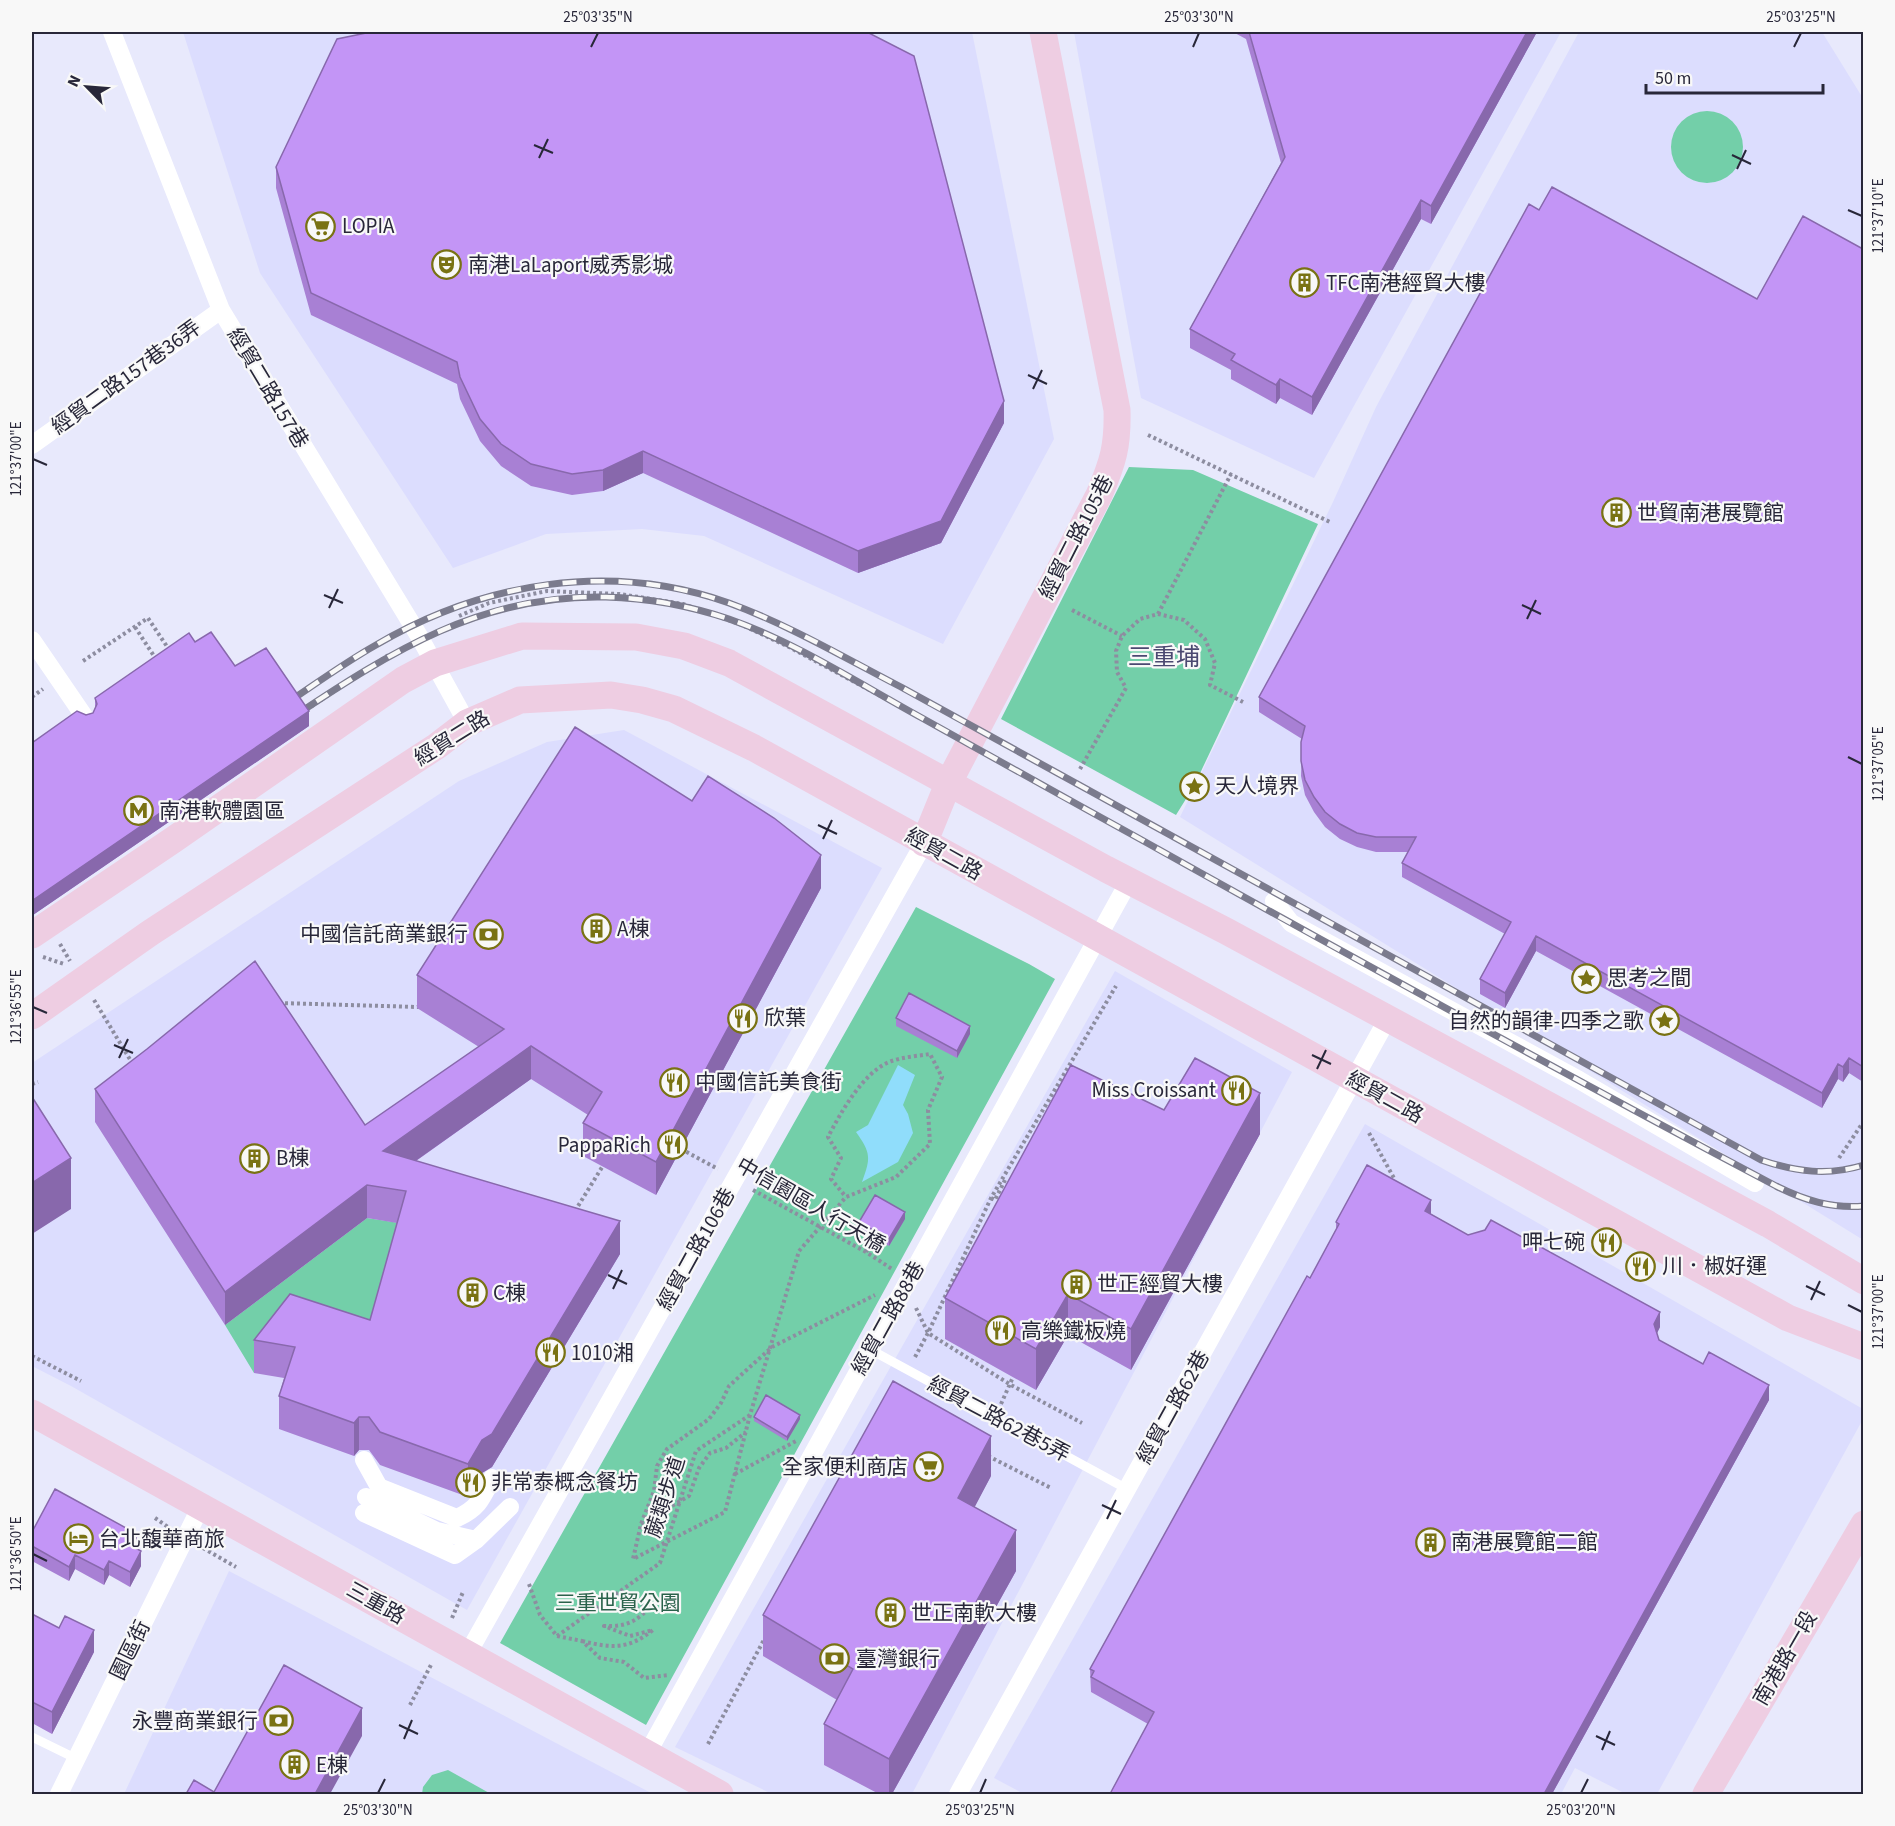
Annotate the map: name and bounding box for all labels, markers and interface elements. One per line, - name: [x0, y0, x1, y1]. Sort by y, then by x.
- text: 25°03'35"N: [563, 7, 633, 28]
- text: 25°03'30"N: [1164, 7, 1234, 28]
- text: 25°03'25"N: [1766, 7, 1836, 28]
- north arrow: [57, 57, 117, 117]
- scale bar: [1646, 57, 1823, 95]
- text: 50 m: [1655, 66, 1691, 91]
- text: N: [62, 72, 87, 91]
- text: 121°37'10"E: [1868, 178, 1889, 254]
- supermarket icon: LOPIA: [305, 210, 337, 242]
- place label: LOPIA: [342, 211, 395, 241]
- theatre icon: 南港LaLaport威秀影城: [431, 249, 463, 281]
- place label: 南港LaLaport威秀影城: [468, 250, 673, 280]
- building icon: TFC南港經貿大樓: [1289, 267, 1321, 299]
- place label: TFC南港經貿大樓: [1326, 268, 1485, 298]
- street label: 經貿二路157巷36弄: [45, 312, 207, 442]
- street label: 經貿二路157巷: [220, 322, 316, 454]
- text: 121°37'00"E: [6, 421, 27, 497]
- street label: 經貿二路105巷: [1032, 469, 1120, 605]
- building icon: 世貿南港展覽館: [1600, 497, 1632, 529]
- place label: 世貿南港展覽館: [1637, 498, 1784, 528]
- district label: 三重埔: [1128, 640, 1200, 675]
- street label: 經貿二路: [408, 703, 496, 773]
- text: 121°37'05"E: [1868, 726, 1889, 802]
- place icon: 天人境界: [1178, 770, 1210, 802]
- place label: 天人境界: [1215, 771, 1299, 801]
- metro station icon: 南港軟體園區: [122, 795, 154, 827]
- place label: 南港軟體園區: [159, 796, 285, 826]
- street label: 經貿二路: [900, 821, 988, 887]
- building icon: A棟: [580, 913, 612, 945]
- place label: A棟: [617, 914, 649, 944]
- bank icon: 中國信託商業銀行: [473, 918, 505, 950]
- place label: 中國信託商業銀行: [300, 919, 468, 949]
- place icon: 思考之間: [1570, 962, 1602, 994]
- place label: 思考之間: [1607, 963, 1691, 993]
- text: 121°36'55"E: [6, 969, 27, 1045]
- restaurant icon: 欣葉: [727, 1002, 759, 1034]
- place label: 欣葉: [764, 1003, 806, 1033]
- place icon: 自然的韻律-四季之歌: [1649, 1005, 1681, 1037]
- place label: 自然的韻律-四季之歌: [1448, 1006, 1644, 1036]
- street label: 經貿二路: [1341, 1064, 1429, 1130]
- restaurant icon: 中國信託美食街: [658, 1066, 690, 1098]
- place label: 中國信託美食街: [695, 1067, 842, 1097]
- restaurant icon: Miss Croissant: [1221, 1074, 1253, 1106]
- place label: Miss Croissant: [1091, 1075, 1216, 1105]
- restaurant icon: PappaRich: [656, 1129, 688, 1161]
- place label: PappaRich: [558, 1130, 651, 1160]
- building icon: B棟: [239, 1142, 271, 1174]
- place label: B棟: [276, 1143, 309, 1173]
- street label: 中信園區人行天橋: [731, 1150, 891, 1260]
- street label: 經貿二路106巷: [650, 1182, 742, 1316]
- restaurant icon: 呷七碗: [1590, 1226, 1622, 1258]
- place label: 呷七碗: [1522, 1227, 1585, 1257]
- restaurant icon: 川．椒好運: [1625, 1250, 1657, 1282]
- place label: 川．椒好運: [1662, 1251, 1767, 1281]
- street label: 經貿二路88巷: [844, 1256, 932, 1380]
- building icon: 世正經貿大樓: [1060, 1268, 1092, 1300]
- place label: 世正經貿大樓: [1097, 1269, 1223, 1299]
- text: 121°37'00"E: [1868, 1274, 1889, 1350]
- building icon: C棟: [456, 1277, 488, 1309]
- place label: C棟: [493, 1278, 526, 1308]
- restaurant icon: 高樂鐵板燒: [984, 1315, 1016, 1347]
- place label: 高樂鐵板燒: [1021, 1316, 1126, 1346]
- restaurant icon: 1010湘: [534, 1337, 566, 1369]
- place label: 1010湘: [571, 1338, 634, 1368]
- street label: 經貿二路62巷: [1129, 1345, 1217, 1469]
- street label: 經貿二路62巷5弄: [923, 1369, 1075, 1469]
- supermarket icon: 全家便利商店: [913, 1451, 945, 1483]
- street label: 蕨類步道: [638, 1452, 692, 1542]
- place label: 全家便利商店: [782, 1452, 908, 1482]
- restaurant icon: 非常泰概念餐坊: [454, 1466, 486, 1498]
- place label: 非常泰概念餐坊: [491, 1467, 638, 1497]
- text: 121°36'50"E: [6, 1516, 27, 1592]
- hotel icon: 台北馥華商旅: [62, 1523, 94, 1555]
- place label: 台北馥華商旅: [99, 1524, 225, 1554]
- building icon: 南港展覽館二館: [1414, 1526, 1446, 1558]
- place label: 南港展覽館二館: [1451, 1527, 1598, 1557]
- street label: 三重路: [341, 1575, 411, 1631]
- park label: 三重世貿公園: [555, 1588, 681, 1618]
- building icon: 世正南軟大樓: [874, 1597, 906, 1629]
- place label: 世正南軟大樓: [911, 1598, 1037, 1628]
- street label: 南港路一段: [1746, 1605, 1824, 1711]
- street label: 園區街: [103, 1615, 157, 1685]
- bank icon: 臺灣銀行: [819, 1643, 851, 1675]
- place label: 臺灣銀行: [856, 1644, 940, 1674]
- bank icon: 永豐商業銀行: [263, 1705, 295, 1737]
- place label: 永豐商業銀行: [132, 1706, 258, 1736]
- building icon: E棟: [279, 1749, 311, 1781]
- place label: E棟: [316, 1750, 348, 1780]
- text: 25°03'30"N: [343, 1800, 413, 1821]
- text: 25°03'25"N: [945, 1800, 1015, 1821]
- text: 25°03'20"N: [1546, 1800, 1616, 1821]

